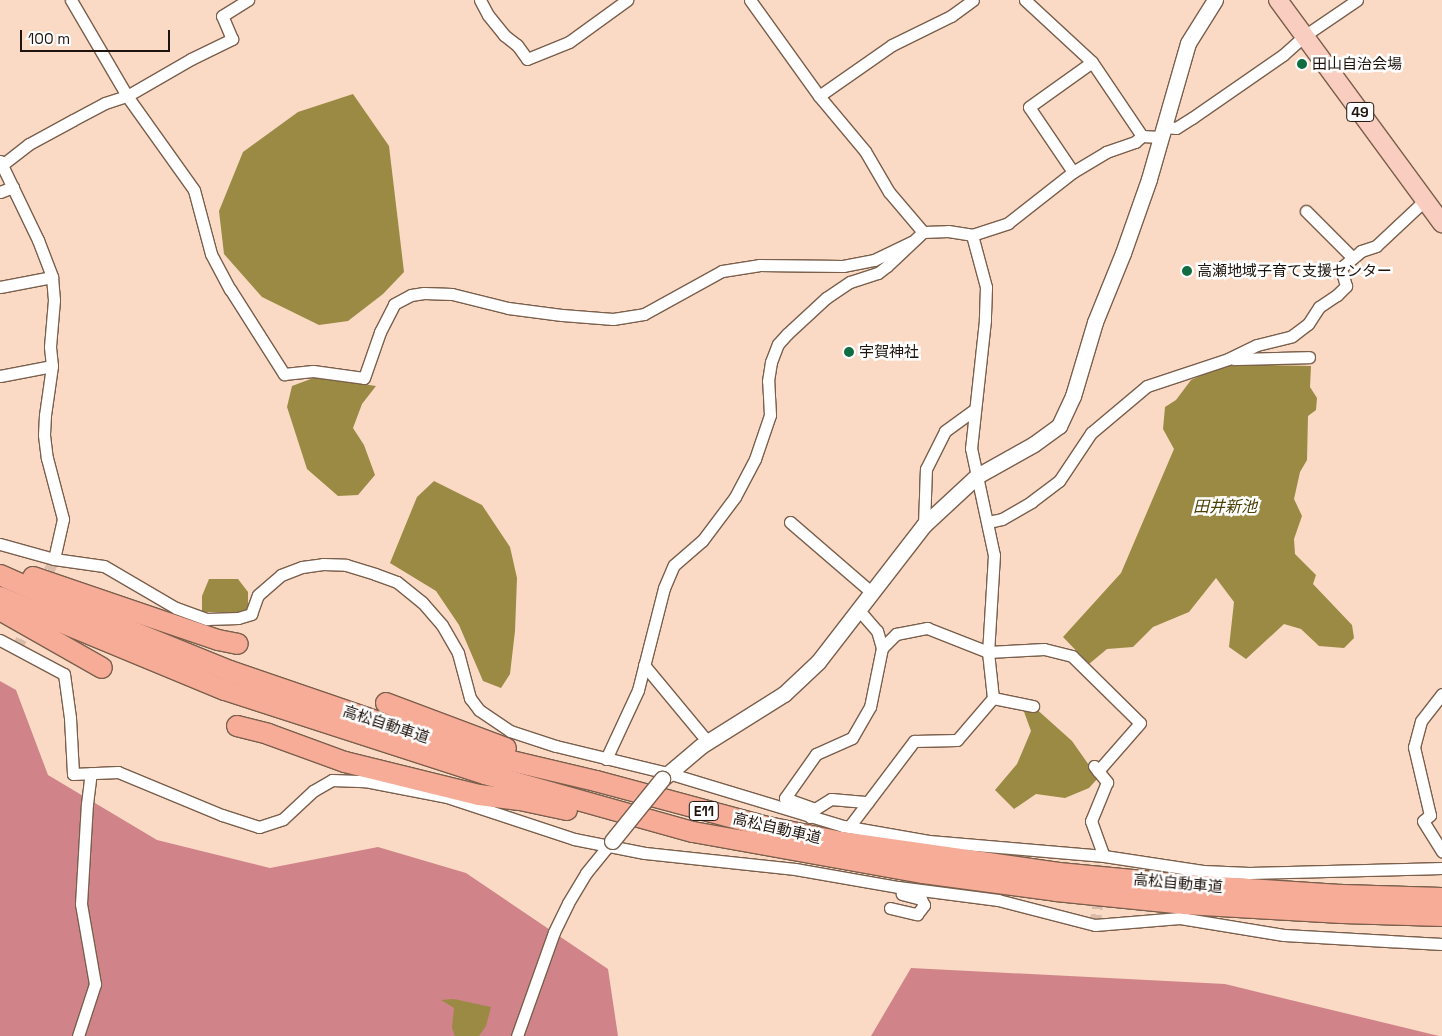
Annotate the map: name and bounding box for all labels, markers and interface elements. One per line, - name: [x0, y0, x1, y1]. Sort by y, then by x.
- scale bar: [22, 20, 172, 52]
- text: 100 m: [28, 29, 70, 48]
- place label: 田山自治会場: [1312, 55, 1402, 73]
- marker: 田山自治会場: [1296, 58, 1308, 70]
- road number: 49: [1345, 100, 1375, 124]
- place label: 高瀬地域子育て支援センター: [1197, 262, 1392, 280]
- marker: 高瀬地域子育て支援センター: [1181, 265, 1193, 277]
- place label: 宇賀神社: [859, 343, 919, 361]
- marker: 宇賀神社: [843, 346, 855, 358]
- water label: 田井新池: [1193, 497, 1257, 517]
- street label: 高松自動車道: [340, 702, 432, 746]
- road number: E11: [688, 799, 720, 822]
- street label: 高松自動車道: [731, 809, 823, 847]
- street label: 高松自動車道: [1132, 870, 1224, 896]

